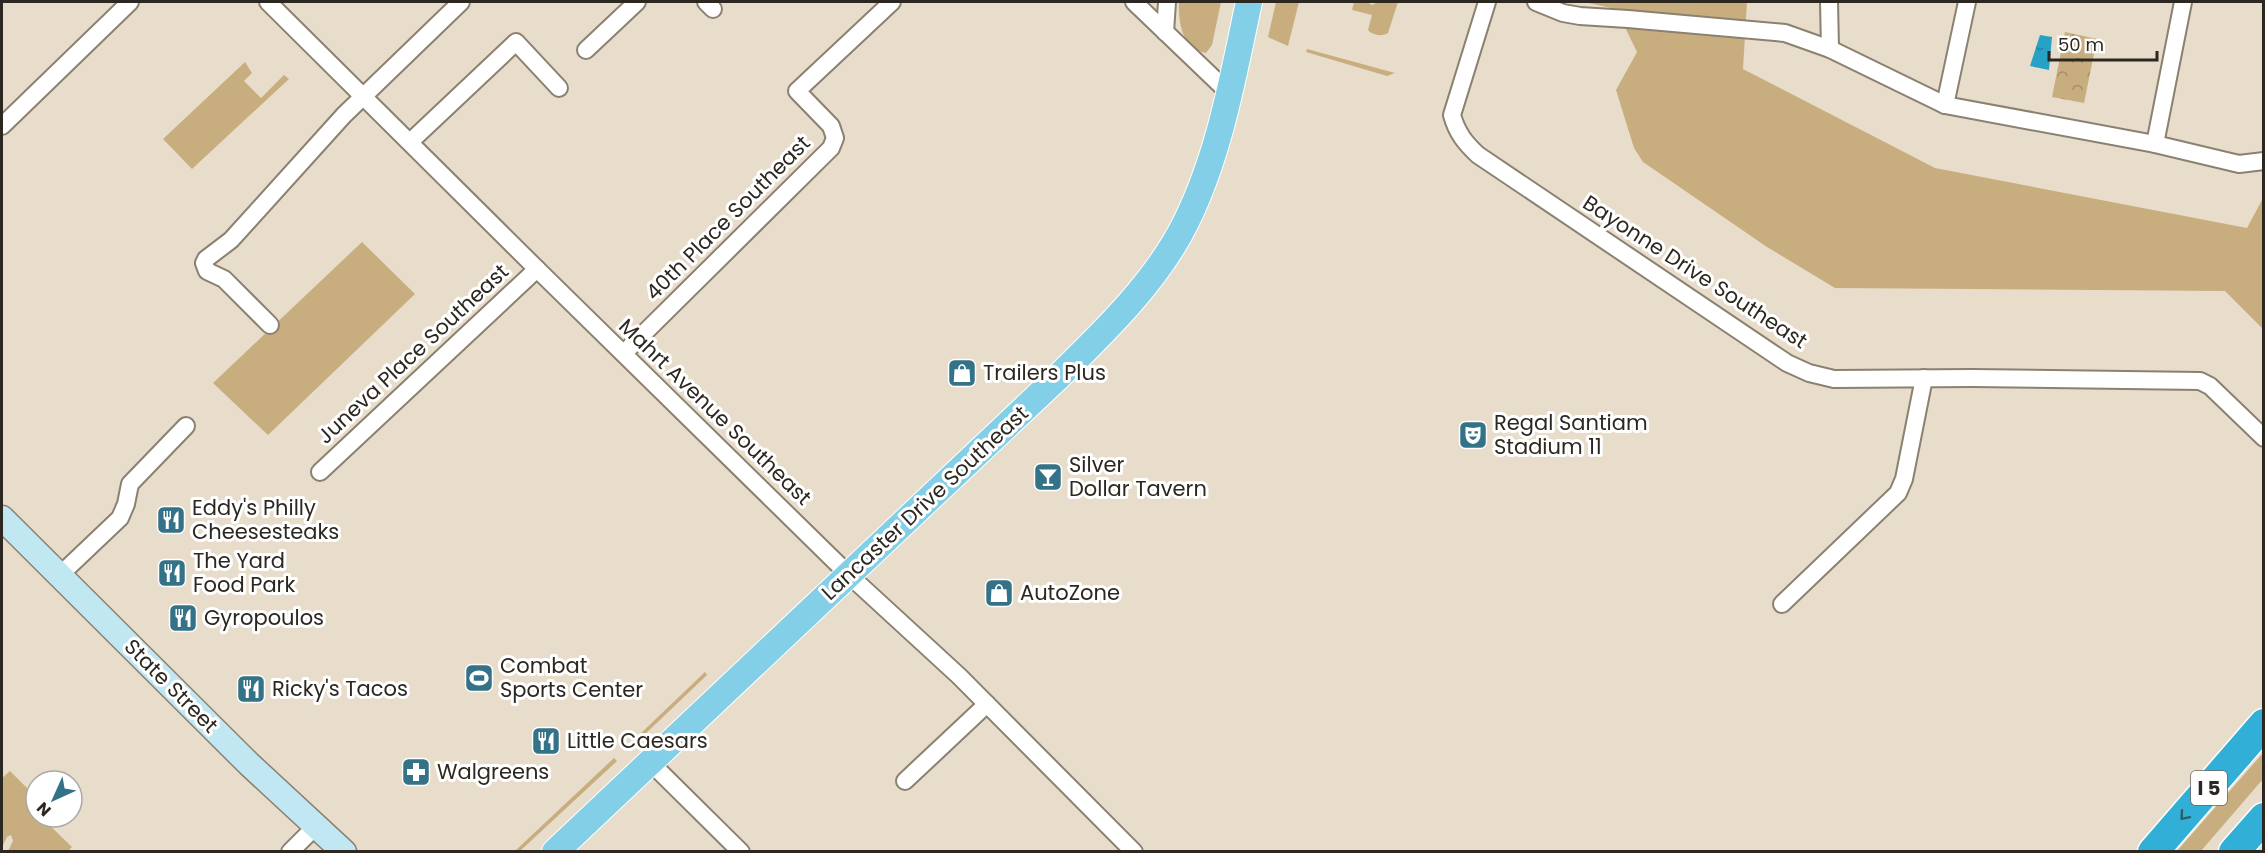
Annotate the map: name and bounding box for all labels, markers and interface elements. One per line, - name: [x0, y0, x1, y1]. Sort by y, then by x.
- scale bar: [2049, 24, 2157, 62]
- text: 50 m: [2058, 32, 2104, 57]
- street label: 40th Place Southeast: [639, 129, 816, 306]
- street label: Bayonne Drive Southeast: [1577, 188, 1813, 355]
- street label: Juneva Place Southeast: [311, 257, 515, 450]
- street label: Mahrt Avenue Southeast: [613, 312, 818, 511]
- shop icon: Trailers Plus: [946, 357, 978, 389]
- place label: Trailers Plus: [983, 358, 1106, 387]
- street label: Lancaster Drive Southeast: [815, 399, 1034, 606]
- place label: Regal Santiam Stadium 11: [1494, 408, 1648, 461]
- theatre icon: Regal Santiam Stadium 11: [1457, 419, 1489, 451]
- place label: Silver Dollar Tavern: [1069, 450, 1207, 503]
- bar icon: Silver Dollar Tavern: [1032, 461, 1064, 493]
- place label: Eddy's Philly Cheesesteaks: [192, 493, 339, 546]
- restaurant icon: Eddy's Philly Cheesesteaks: [155, 504, 187, 536]
- place label: The Yard Food Park: [193, 546, 295, 599]
- restaurant icon: The Yard Food Park: [156, 557, 188, 589]
- shop icon: AutoZone: [983, 577, 1015, 609]
- place label: AutoZone: [1020, 578, 1120, 607]
- restaurant icon: Gyropoulos: [167, 602, 199, 634]
- place label: Gyropoulos: [204, 603, 324, 632]
- street label: State Street: [118, 632, 225, 739]
- place label: Combat Sports Center: [500, 651, 643, 704]
- sports icon: Combat Sports Center: [463, 662, 495, 694]
- restaurant icon: Ricky's Tacos: [235, 673, 267, 705]
- place label: Ricky's Tacos: [272, 674, 408, 703]
- restaurant icon: Little Caesars: [530, 725, 562, 757]
- place label: Little Caesars: [567, 726, 708, 755]
- pharmacy icon: Walgreens: [400, 756, 432, 788]
- place label: Walgreens: [437, 757, 549, 786]
- north arrow: [24, 769, 84, 829]
- road number: I 5: [2191, 771, 2227, 805]
- text: N: [31, 797, 56, 822]
- one-way arrow: [2180, 809, 2191, 820]

